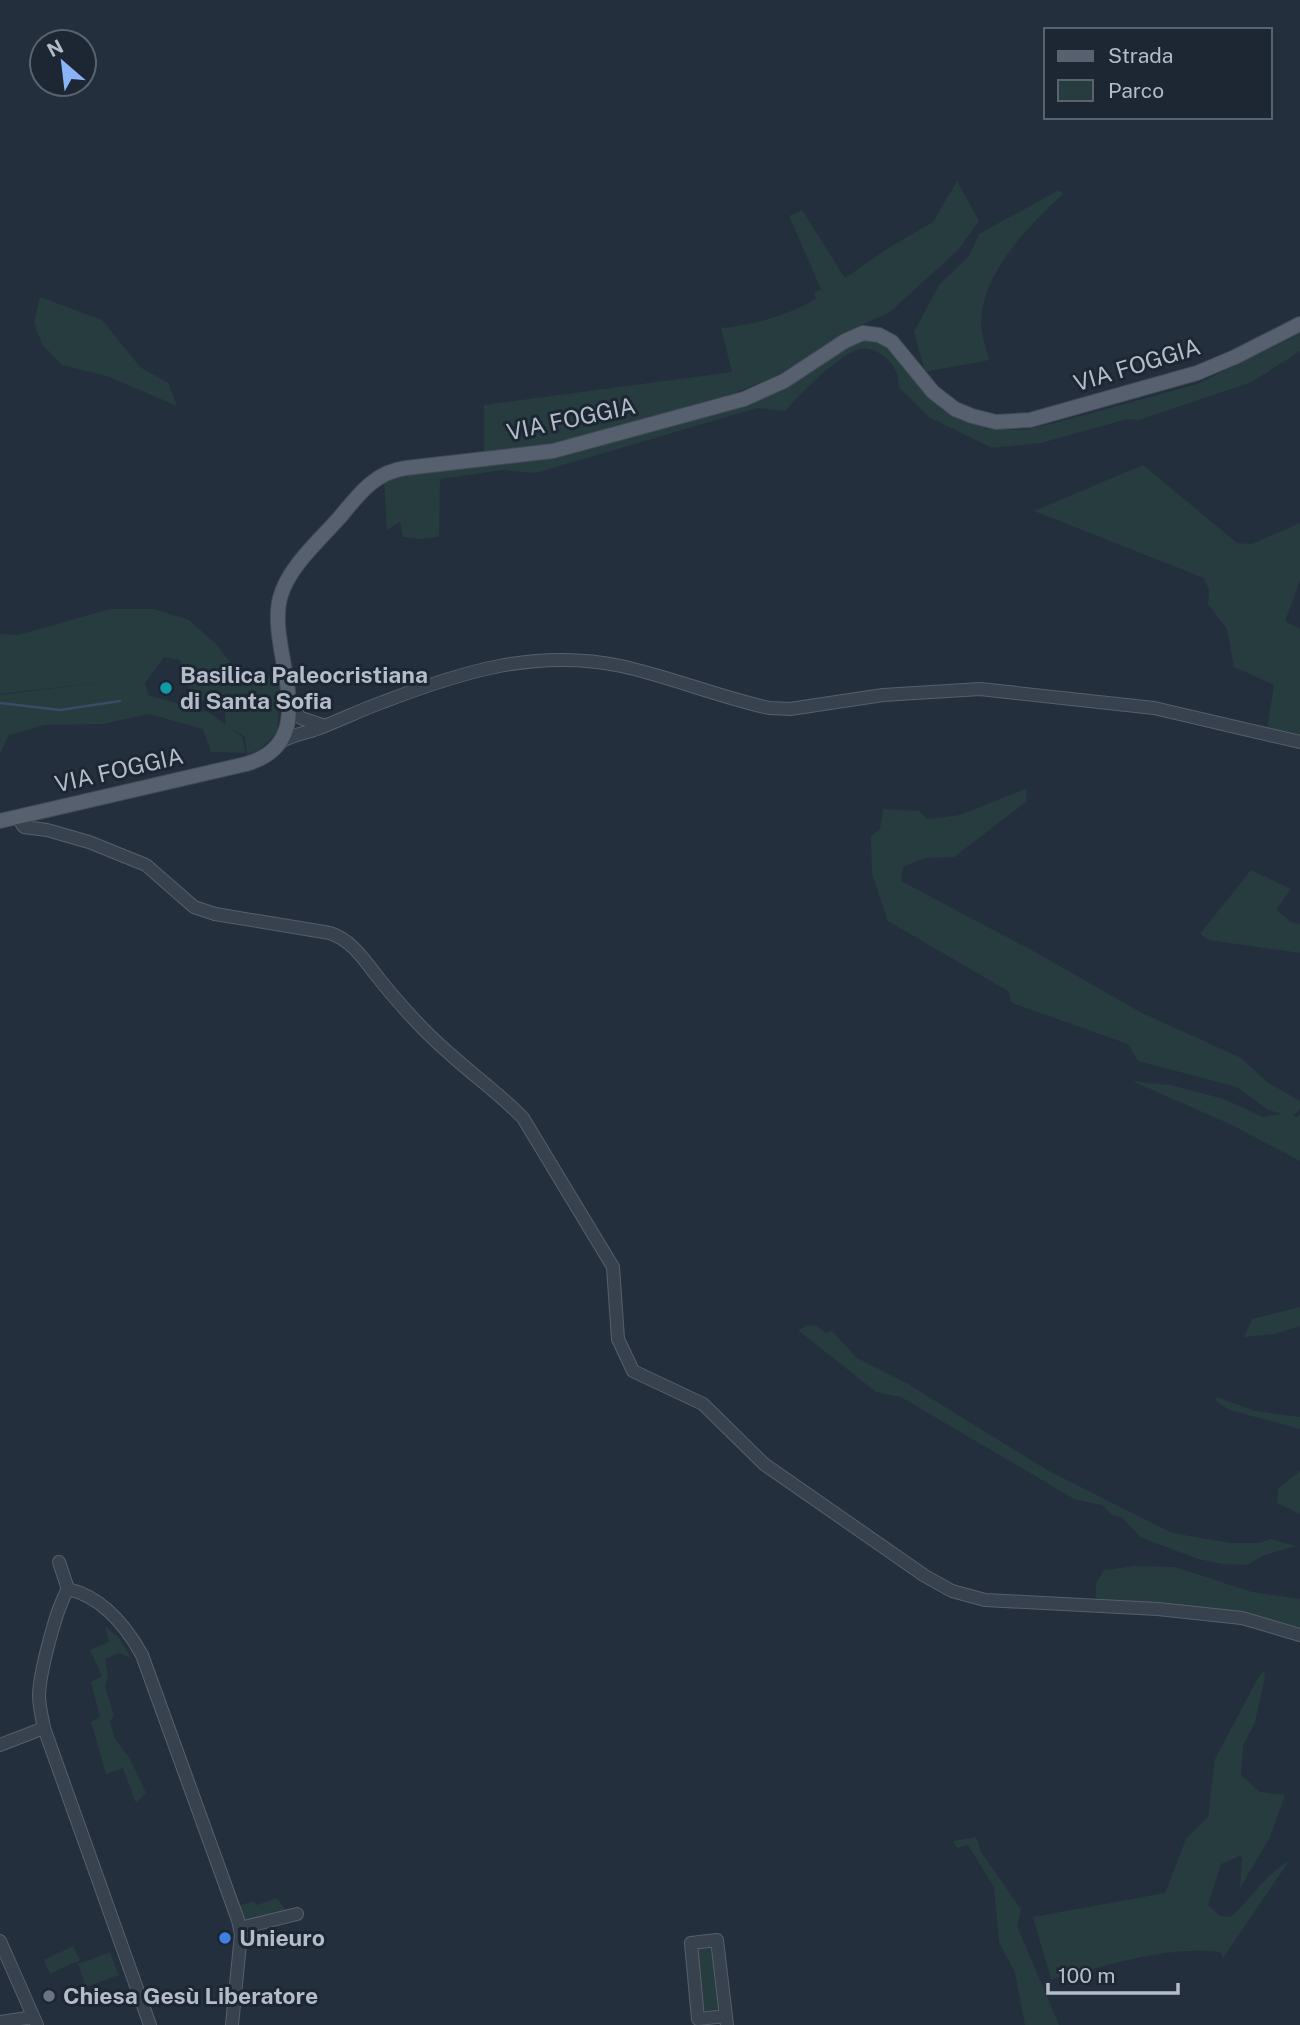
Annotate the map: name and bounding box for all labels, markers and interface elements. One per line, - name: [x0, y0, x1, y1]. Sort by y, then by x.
- north arrow: [28, 28, 98, 98]
- legend: [1044, 28, 1272, 119]
- text: N: [43, 35, 67, 61]
- text: Strada: [1108, 43, 1173, 68]
- text: Parco: [1108, 78, 1164, 103]
- street label: VIA FOGGIA: [1070, 332, 1203, 397]
- street label: VIA FOGGIA: [504, 392, 638, 445]
- place label: Basilica Paleocristiana di Santa Sofia: [180, 661, 428, 714]
- marker: Basilica Paleocristiana di Santa Sofia: [158, 680, 174, 696]
- street label: VIA FOGGIA: [52, 742, 186, 797]
- place label: Unieuro: [239, 1924, 325, 1951]
- marker: Unieuro: [217, 1930, 233, 1946]
- scale bar: [1048, 1952, 1178, 1996]
- text: 100 m: [1058, 1963, 1115, 1988]
- place label: Chiesa Gesù Liberatore: [63, 1982, 318, 2009]
- marker: Chiesa Gesù Liberatore: [41, 1988, 57, 2004]

